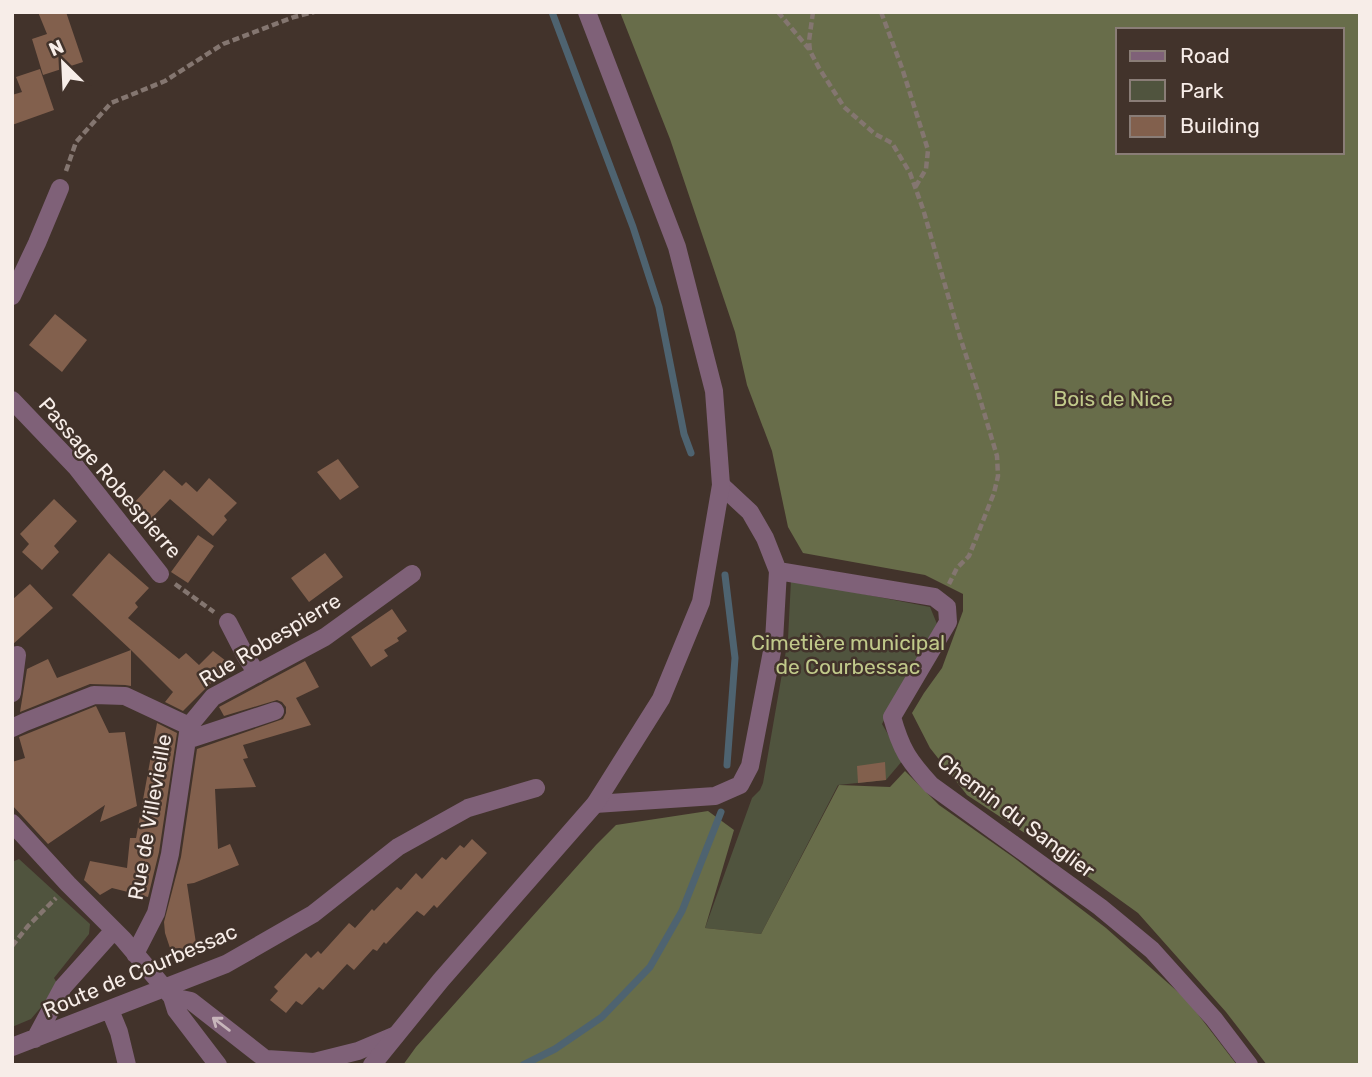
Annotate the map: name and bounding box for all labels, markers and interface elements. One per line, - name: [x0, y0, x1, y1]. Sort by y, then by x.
- north arrow: [28, 28, 98, 98]
- legend: [1116, 28, 1344, 154]
- text: N: [45, 35, 67, 61]
- text: Road: [1180, 43, 1230, 68]
- text: Park: [1180, 78, 1224, 103]
- text: Building: [1180, 113, 1260, 138]
- park label: Bois de Nice: [1053, 386, 1173, 411]
- street label: Passage Robespierre: [34, 392, 187, 563]
- street label: Rue Robespierre: [194, 587, 345, 692]
- park label: Cimetière municipal de Courbessac: [751, 630, 945, 679]
- street label: Rue de Villevieille: [123, 732, 176, 902]
- street label: Chemin du Sanglier: [933, 748, 1100, 883]
- street label: Route de Courbessac: [39, 918, 241, 1023]
- one-way arrow: [213, 1017, 231, 1032]

